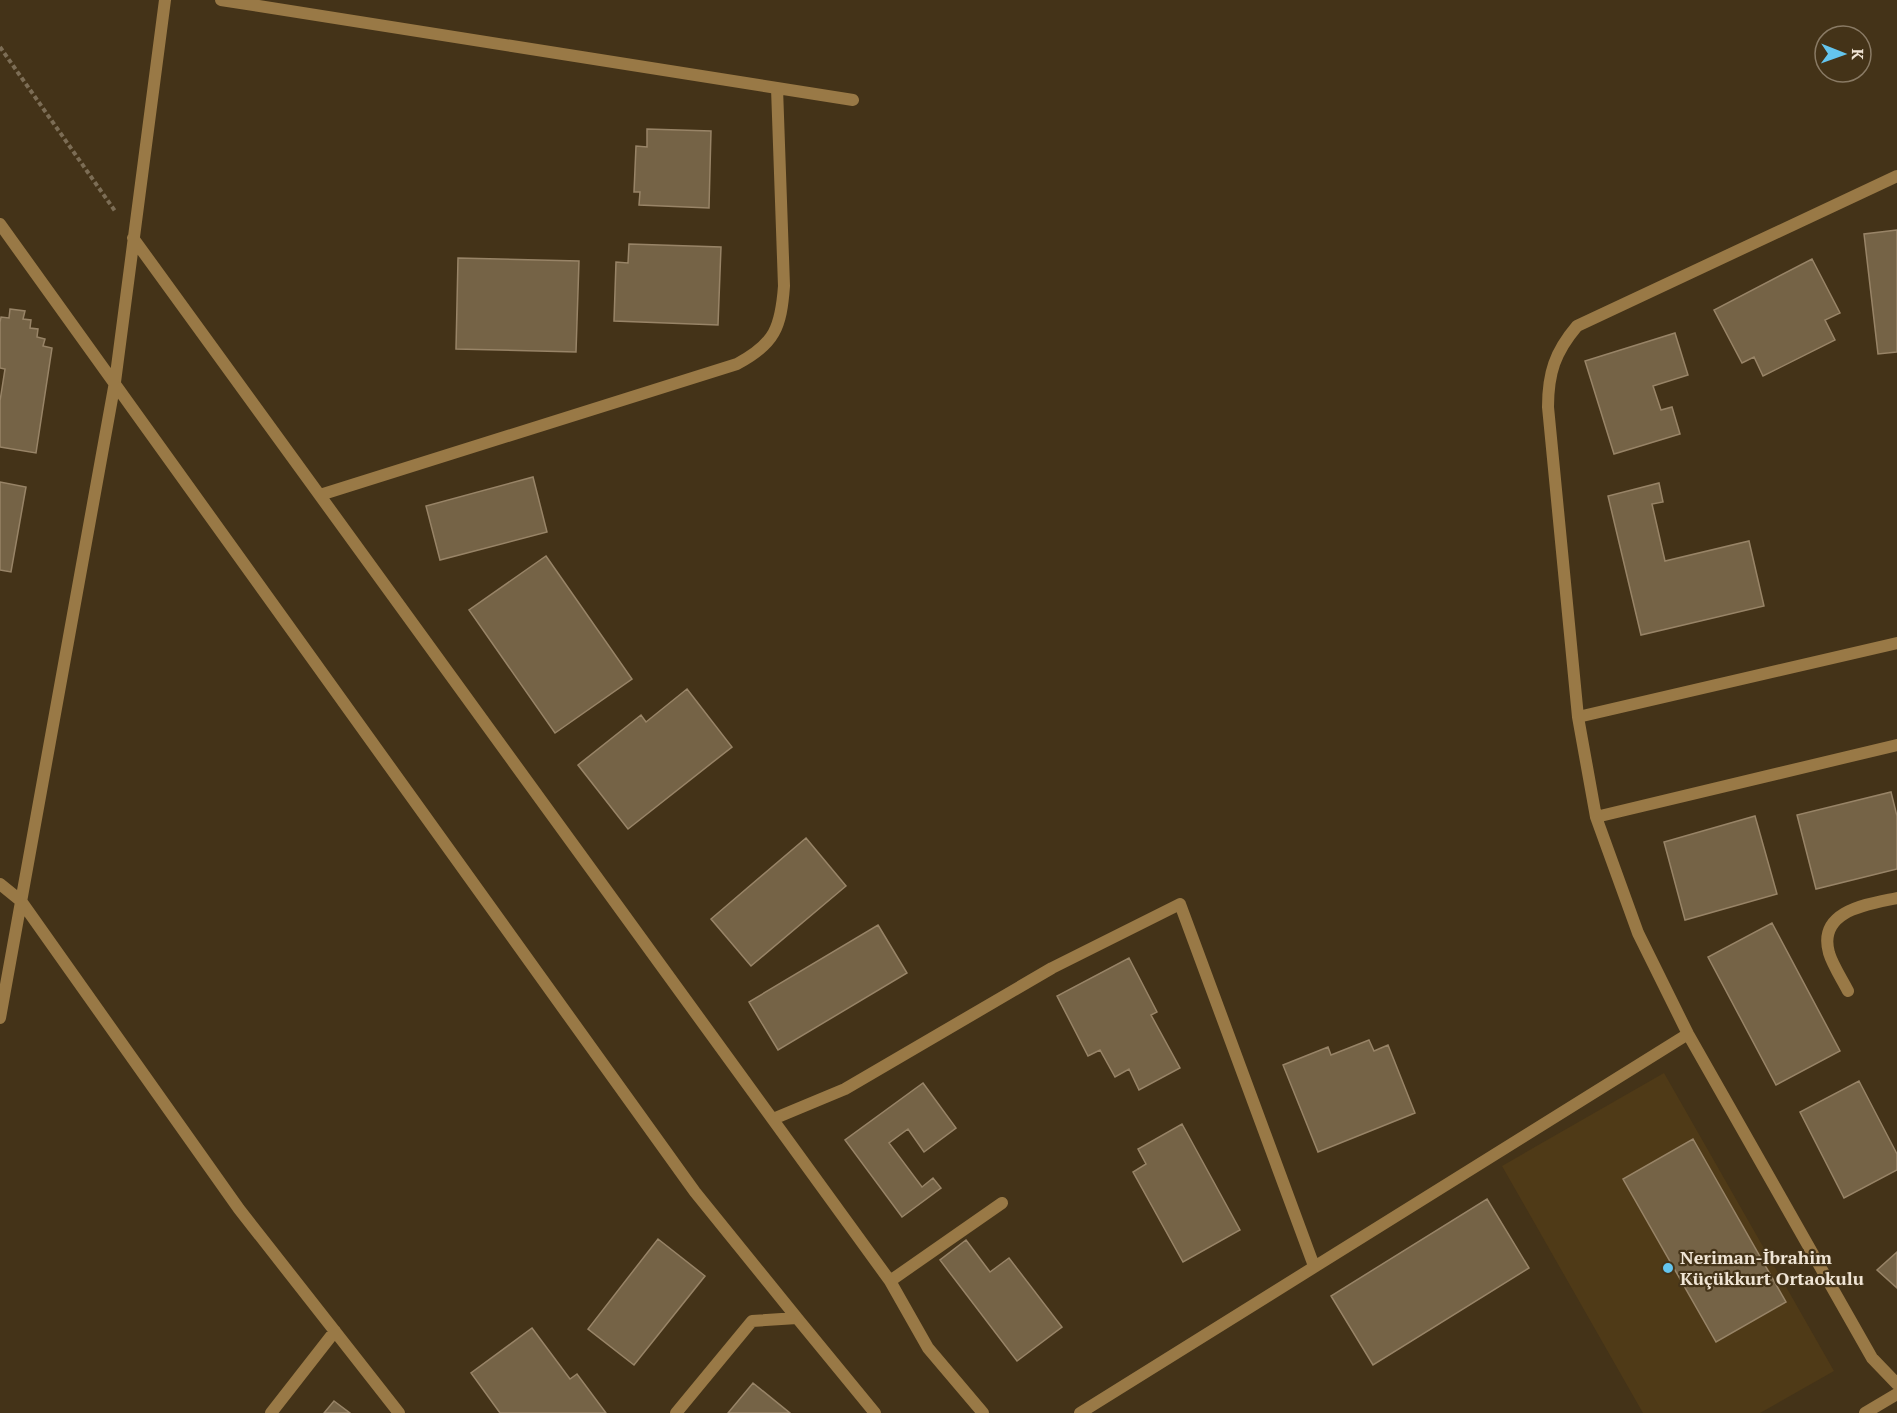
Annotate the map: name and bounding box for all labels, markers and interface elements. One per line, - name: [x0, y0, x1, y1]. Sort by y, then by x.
- north arrow: [1813, 24, 1873, 84]
- text: K: [1847, 48, 1869, 61]
- place label: Neriman-İbrahim Küçükkurt Ortaokulu: [1680, 1245, 1864, 1290]
- marker: Neriman-İbrahim Küçükkurt Ortaokulu: [1661, 1261, 1675, 1275]

